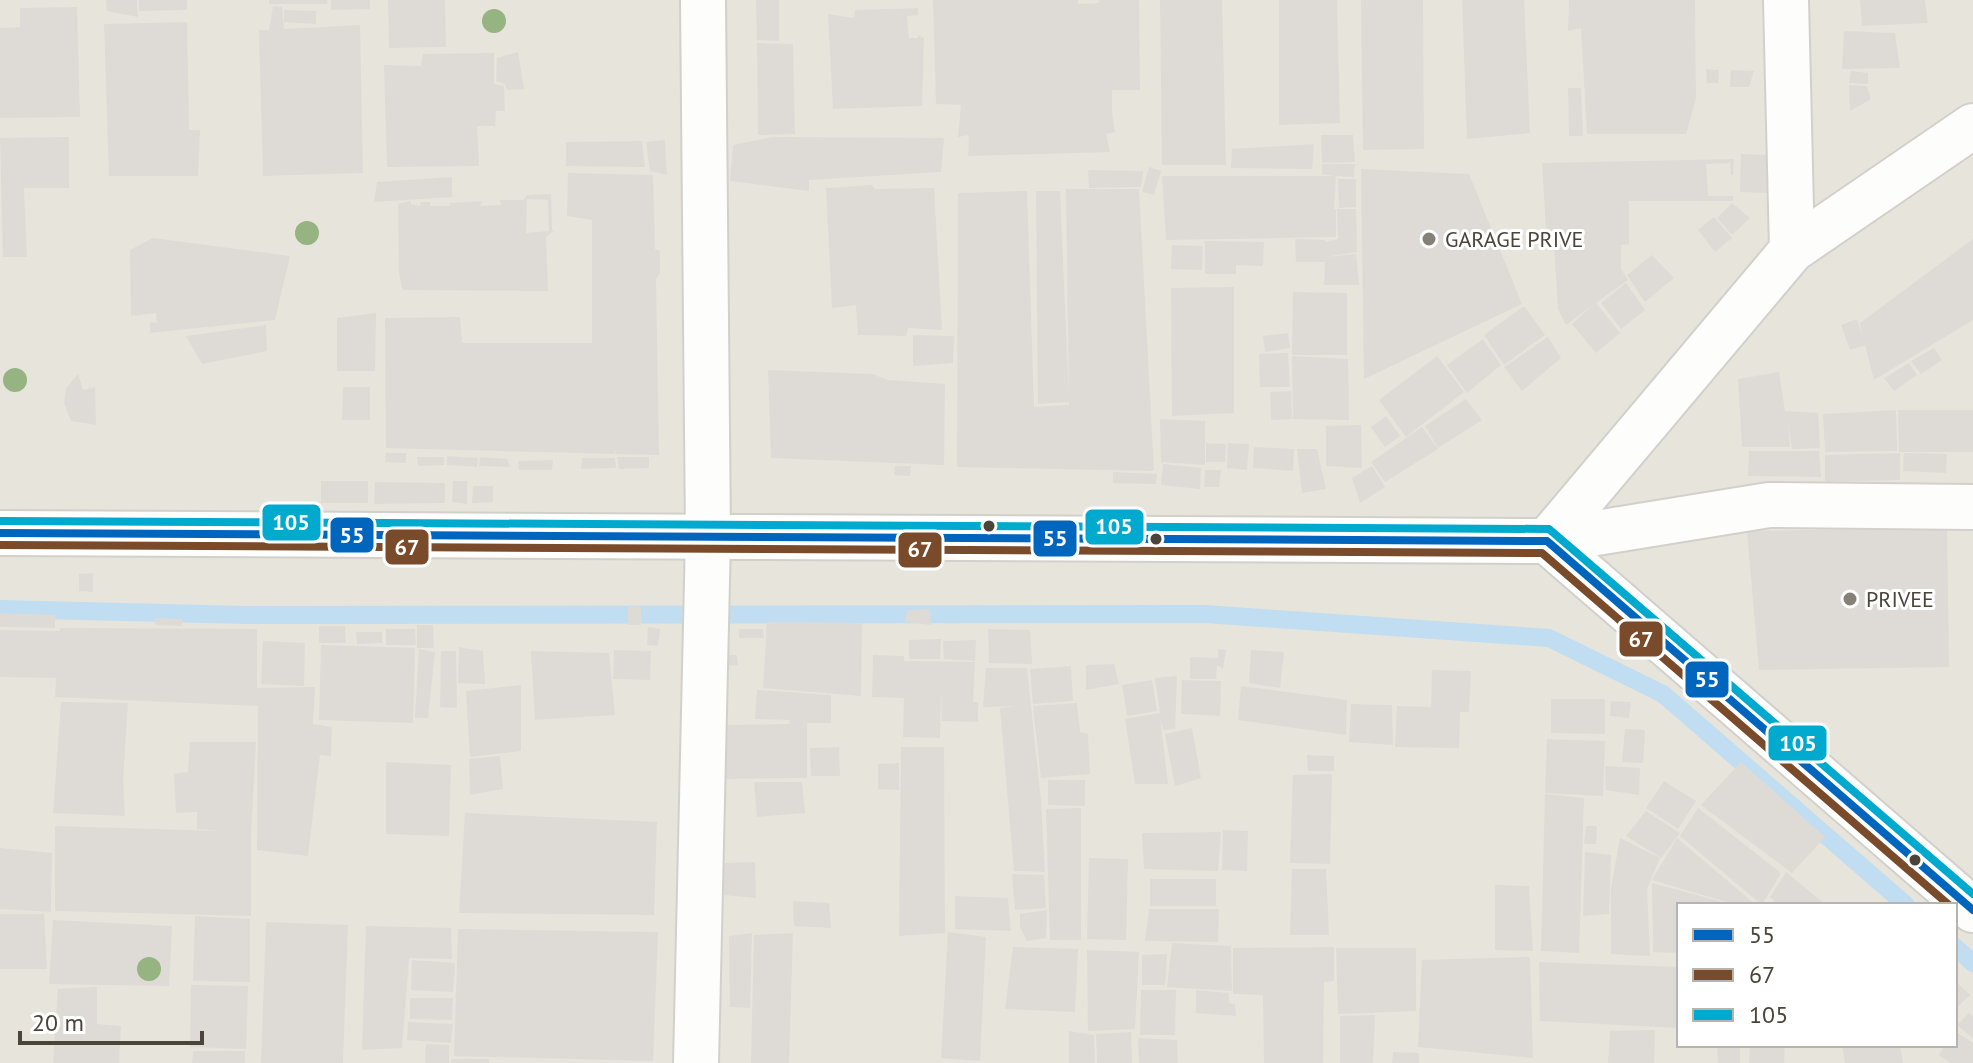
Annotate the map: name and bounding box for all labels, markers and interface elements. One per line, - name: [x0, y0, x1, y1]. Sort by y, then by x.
- place label: GARAGE PRIVE: [1445, 225, 1583, 253]
- marker: GARAGE PRIVE: [1420, 230, 1438, 248]
- line badge: 105: [261, 503, 322, 542]
- text: 105: [272, 508, 310, 536]
- line badge: 105: [1084, 508, 1145, 546]
- text: 105: [1095, 512, 1133, 540]
- line badge: 55: [329, 516, 375, 554]
- unlabelled marker: [981, 518, 997, 534]
- line badge: 55: [1032, 519, 1078, 558]
- text: 55: [340, 521, 364, 549]
- text: 55: [1043, 524, 1067, 552]
- line badge: 67: [384, 528, 430, 566]
- line badge: 67: [897, 531, 943, 569]
- unlabelled marker: [1148, 531, 1164, 547]
- text: 67: [395, 533, 419, 561]
- text: 67: [908, 535, 932, 563]
- place label: PRIVEE: [1866, 585, 1934, 613]
- marker: PRIVEE: [1841, 590, 1859, 608]
- line badge: 67: [1618, 620, 1664, 658]
- text: 67: [1629, 625, 1653, 653]
- line badge: 55: [1684, 660, 1730, 699]
- text: 55: [1695, 665, 1719, 693]
- line badge: 105: [1767, 724, 1828, 762]
- text: 105: [1779, 729, 1817, 757]
- unlabelled marker: [1907, 852, 1923, 868]
- legend: [1677, 903, 1957, 1047]
- text: 55: [1749, 919, 1775, 950]
- text: 67: [1749, 959, 1775, 990]
- scale bar: [20, 995, 202, 1045]
- text: 105: [1749, 999, 1788, 1030]
- text: 20 m: [32, 1007, 84, 1038]

